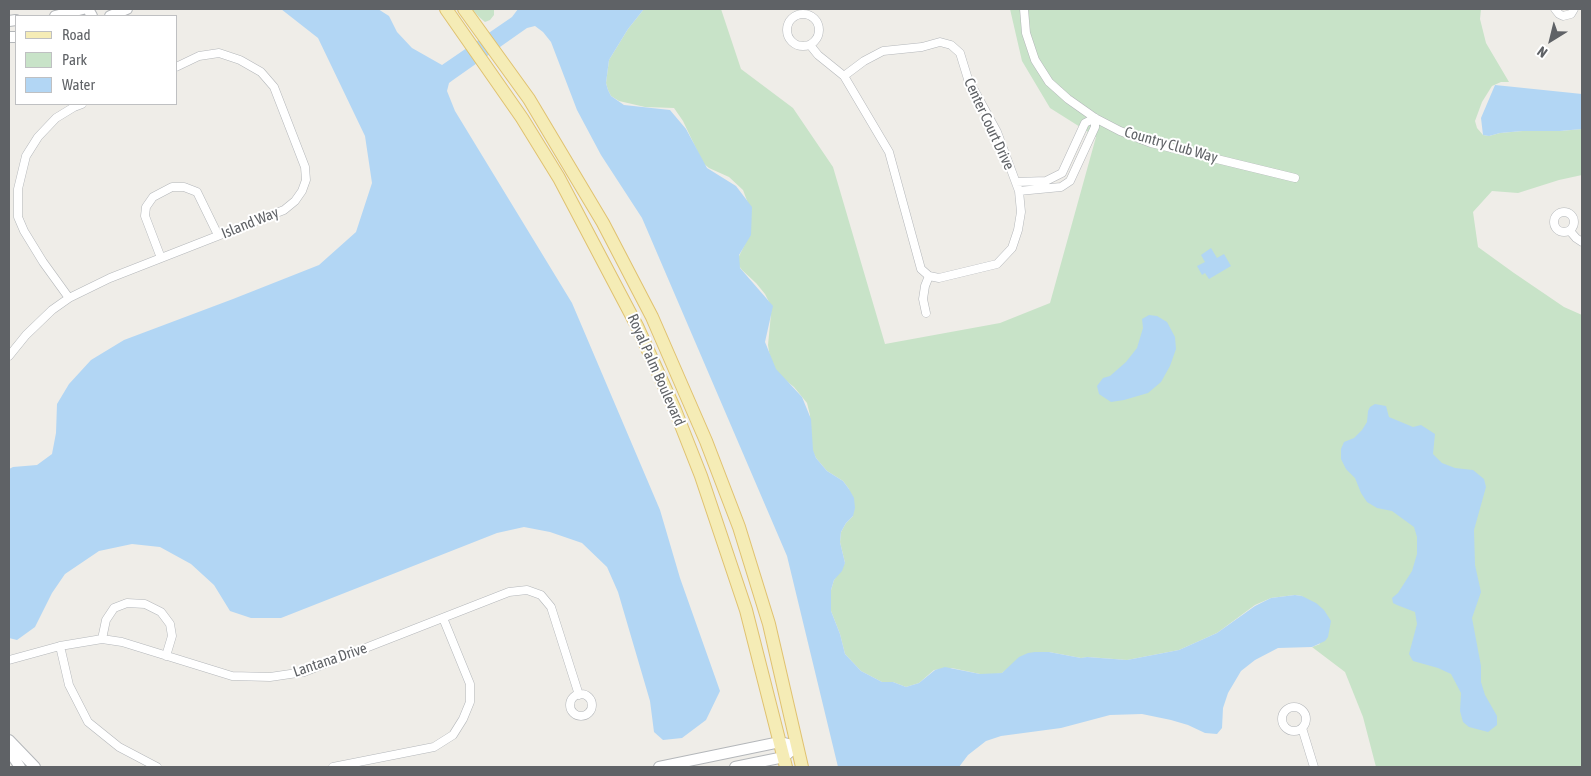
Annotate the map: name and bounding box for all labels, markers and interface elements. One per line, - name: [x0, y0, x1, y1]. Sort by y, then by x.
- legend: [15, 15, 178, 105]
- north arrow: [1526, 15, 1576, 65]
- text: Road: [62, 26, 91, 43]
- text: N: [1534, 43, 1550, 61]
- text: Park: [62, 51, 87, 68]
- street label: Center Court Drive: [960, 75, 1018, 173]
- text: Water: [62, 76, 95, 93]
- street label: Country Club Way: [1122, 123, 1220, 167]
- street label: Island Way: [219, 203, 281, 243]
- street label: Royal Palm Boulevard: [623, 311, 689, 429]
- street label: Lantana Drive: [291, 639, 369, 681]

